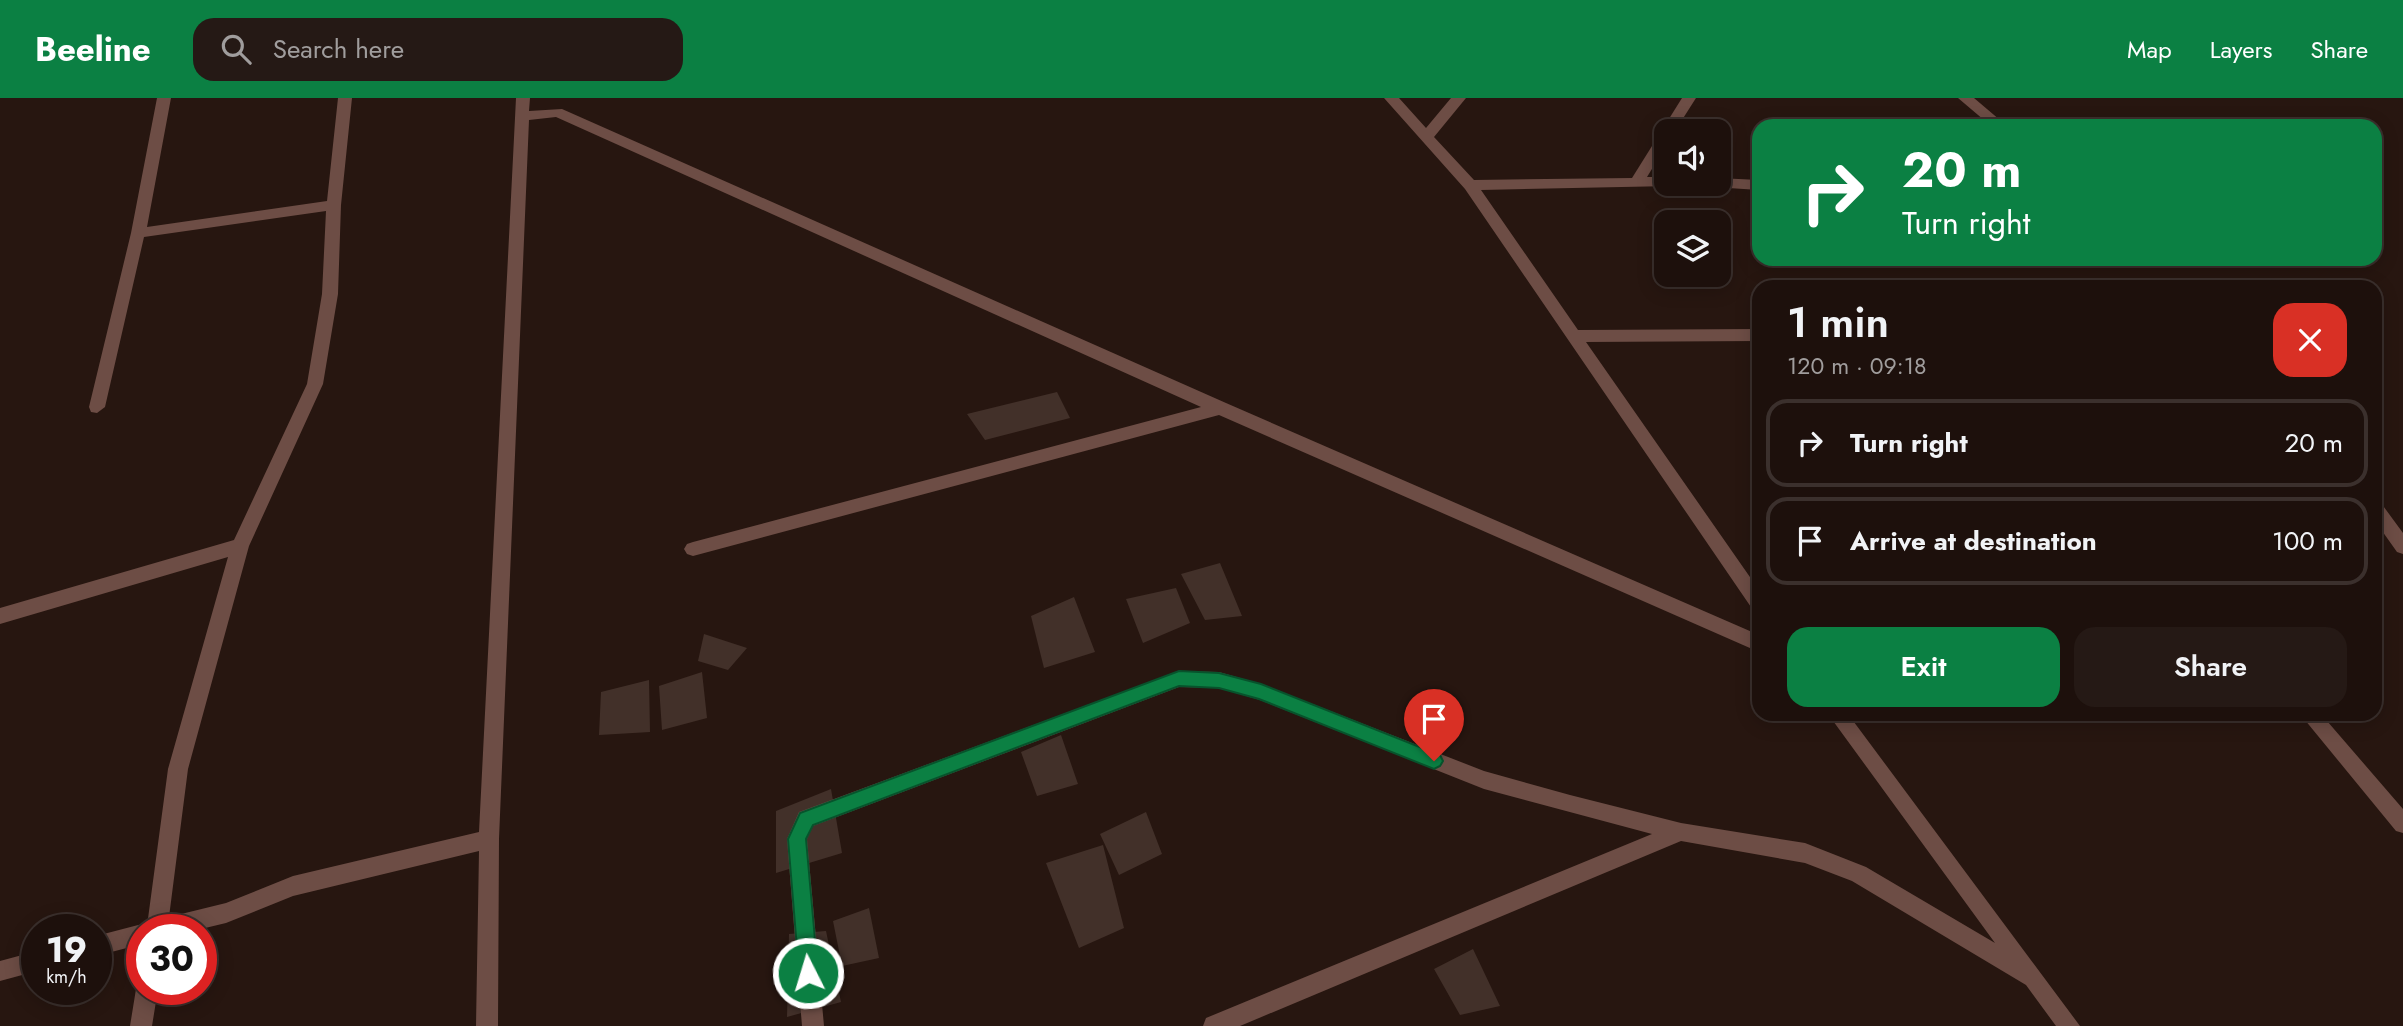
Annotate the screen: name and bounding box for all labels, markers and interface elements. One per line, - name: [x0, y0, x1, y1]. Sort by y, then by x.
- search box: [193, 18, 683, 81]
- text: Beeline: [35, 26, 151, 73]
- icon: search: [217, 30, 255, 68]
- text: Search here: [273, 30, 404, 68]
- text: Map: [2127, 32, 2172, 67]
- text: Layers: [2210, 32, 2272, 67]
- text: Share: [2310, 32, 2368, 67]
- map controls: [1654, 119, 1731, 287]
- button: sound: [1654, 119, 1731, 196]
- text: 20 m: [1902, 135, 2021, 205]
- icon: right: [1787, 147, 1878, 238]
- text: Turn right: [1902, 200, 2031, 246]
- button: layers: [1654, 210, 1731, 287]
- text: 1 min: [1787, 292, 1889, 353]
- button: close: [2273, 303, 2347, 377]
- text: 120 m · 09:18: [1787, 349, 1927, 383]
- icon: right: [1791, 424, 1829, 462]
- text: Turn right: [1850, 424, 1968, 462]
- text: 20 m: [2285, 424, 2343, 462]
- icon: arrive: [1791, 522, 1829, 560]
- text: Arrive at destination: [1850, 522, 2097, 560]
- text: 100 m: [2272, 522, 2343, 560]
- button: Exit: [1787, 627, 2060, 707]
- button: Share: [2074, 627, 2347, 707]
- pin: [1404, 689, 1464, 761]
- icon: arrive: [1415, 700, 1453, 738]
- speed limit sign: 30: [126, 914, 217, 1005]
- text: 19: [46, 925, 87, 975]
- position arrow: [771, 936, 845, 1010]
- text: km/h: [46, 964, 87, 990]

